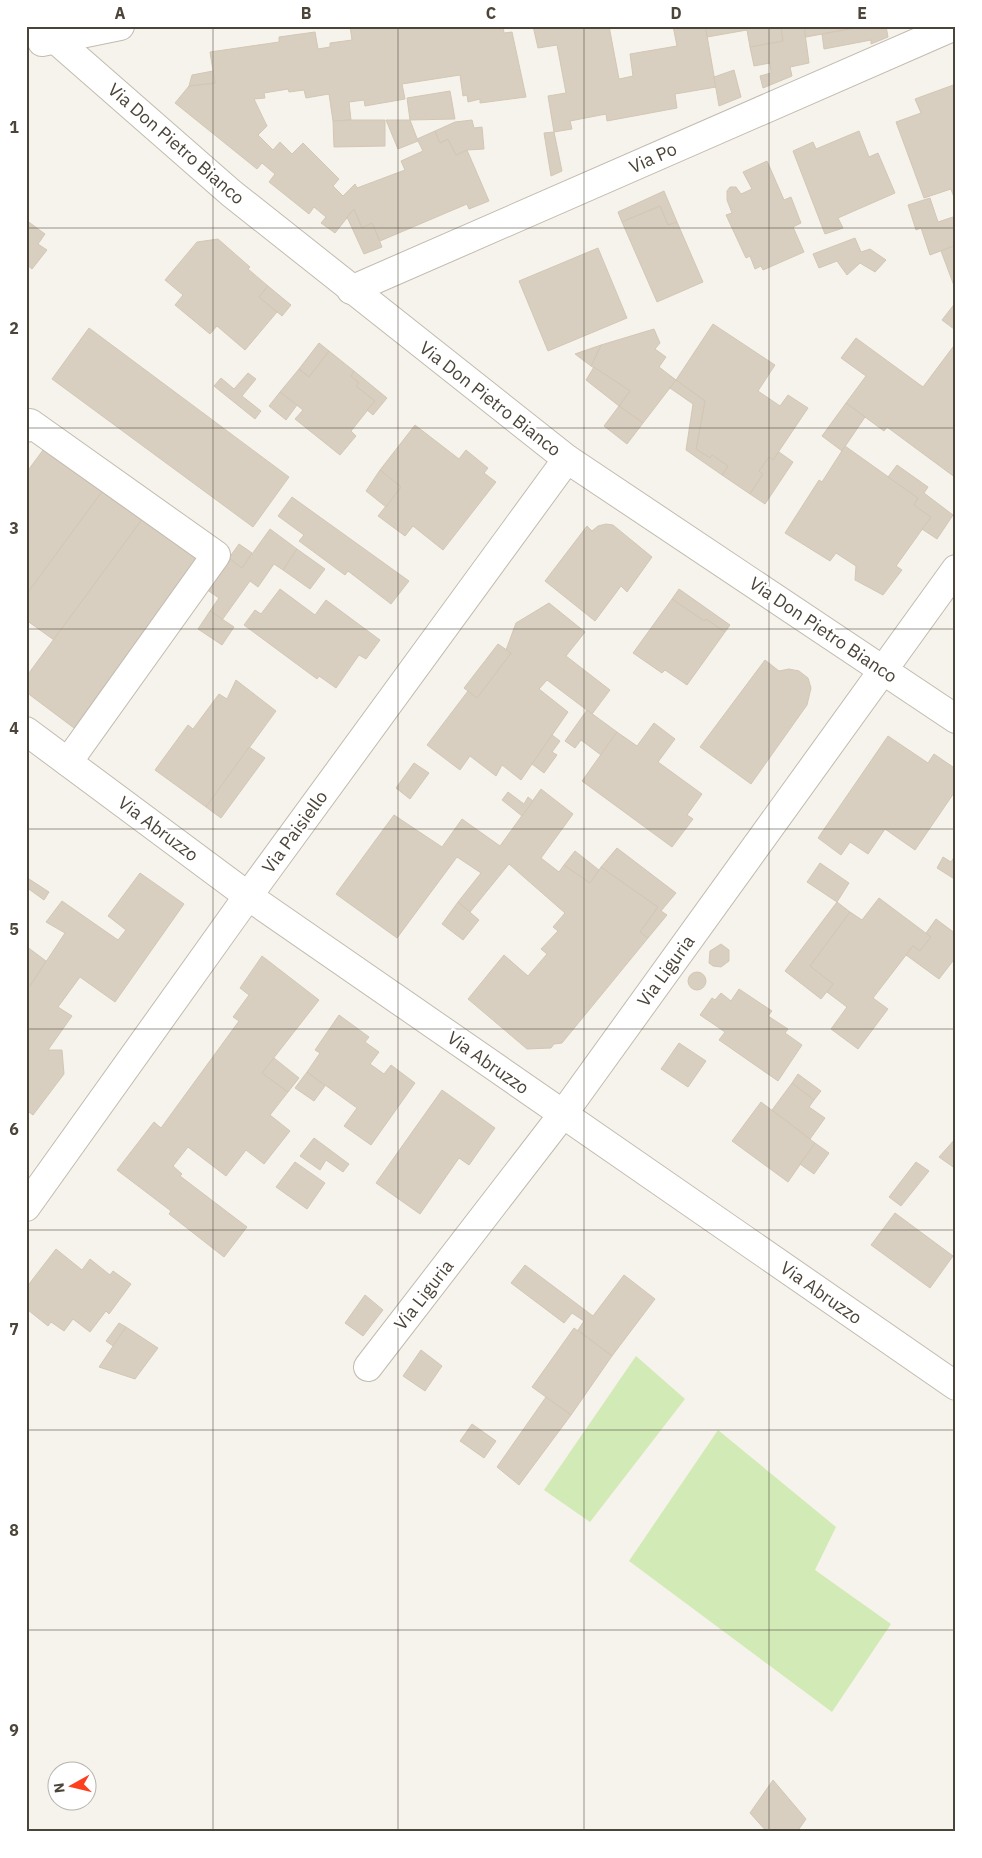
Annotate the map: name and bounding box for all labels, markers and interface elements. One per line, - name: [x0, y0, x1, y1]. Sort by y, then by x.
- text: A: [115, 3, 126, 23]
- text: B: [301, 3, 312, 23]
- text: C: [486, 3, 496, 23]
- text: D: [670, 3, 682, 23]
- text: E: [857, 3, 867, 23]
- street label: Via Don Pietro Bianco: [103, 78, 249, 209]
- text: 1: [9, 117, 19, 137]
- street label: Via Po: [625, 137, 680, 178]
- text: 2: [9, 318, 19, 338]
- street label: Via Don Pietro Bianco: [415, 336, 566, 461]
- text: 3: [9, 518, 19, 538]
- street label: Via Don Pietro Bianco: [745, 572, 902, 688]
- text: 4: [9, 718, 19, 738]
- street label: Via Paisiello: [257, 786, 332, 878]
- street label: Via Abruzzo: [114, 791, 203, 866]
- text: 5: [9, 919, 19, 939]
- street label: Via Liguria: [632, 930, 700, 1011]
- street label: Via Abruzzo: [443, 1026, 534, 1099]
- text: 6: [9, 1119, 19, 1139]
- street label: Via Liguria: [389, 1255, 459, 1335]
- street label: Via Abruzzo: [776, 1256, 867, 1329]
- text: 7: [9, 1319, 19, 1339]
- text: 8: [9, 1520, 19, 1540]
- text: 9: [9, 1720, 19, 1740]
- north arrow: [48, 1760, 98, 1810]
- text: N: [50, 1782, 69, 1794]

